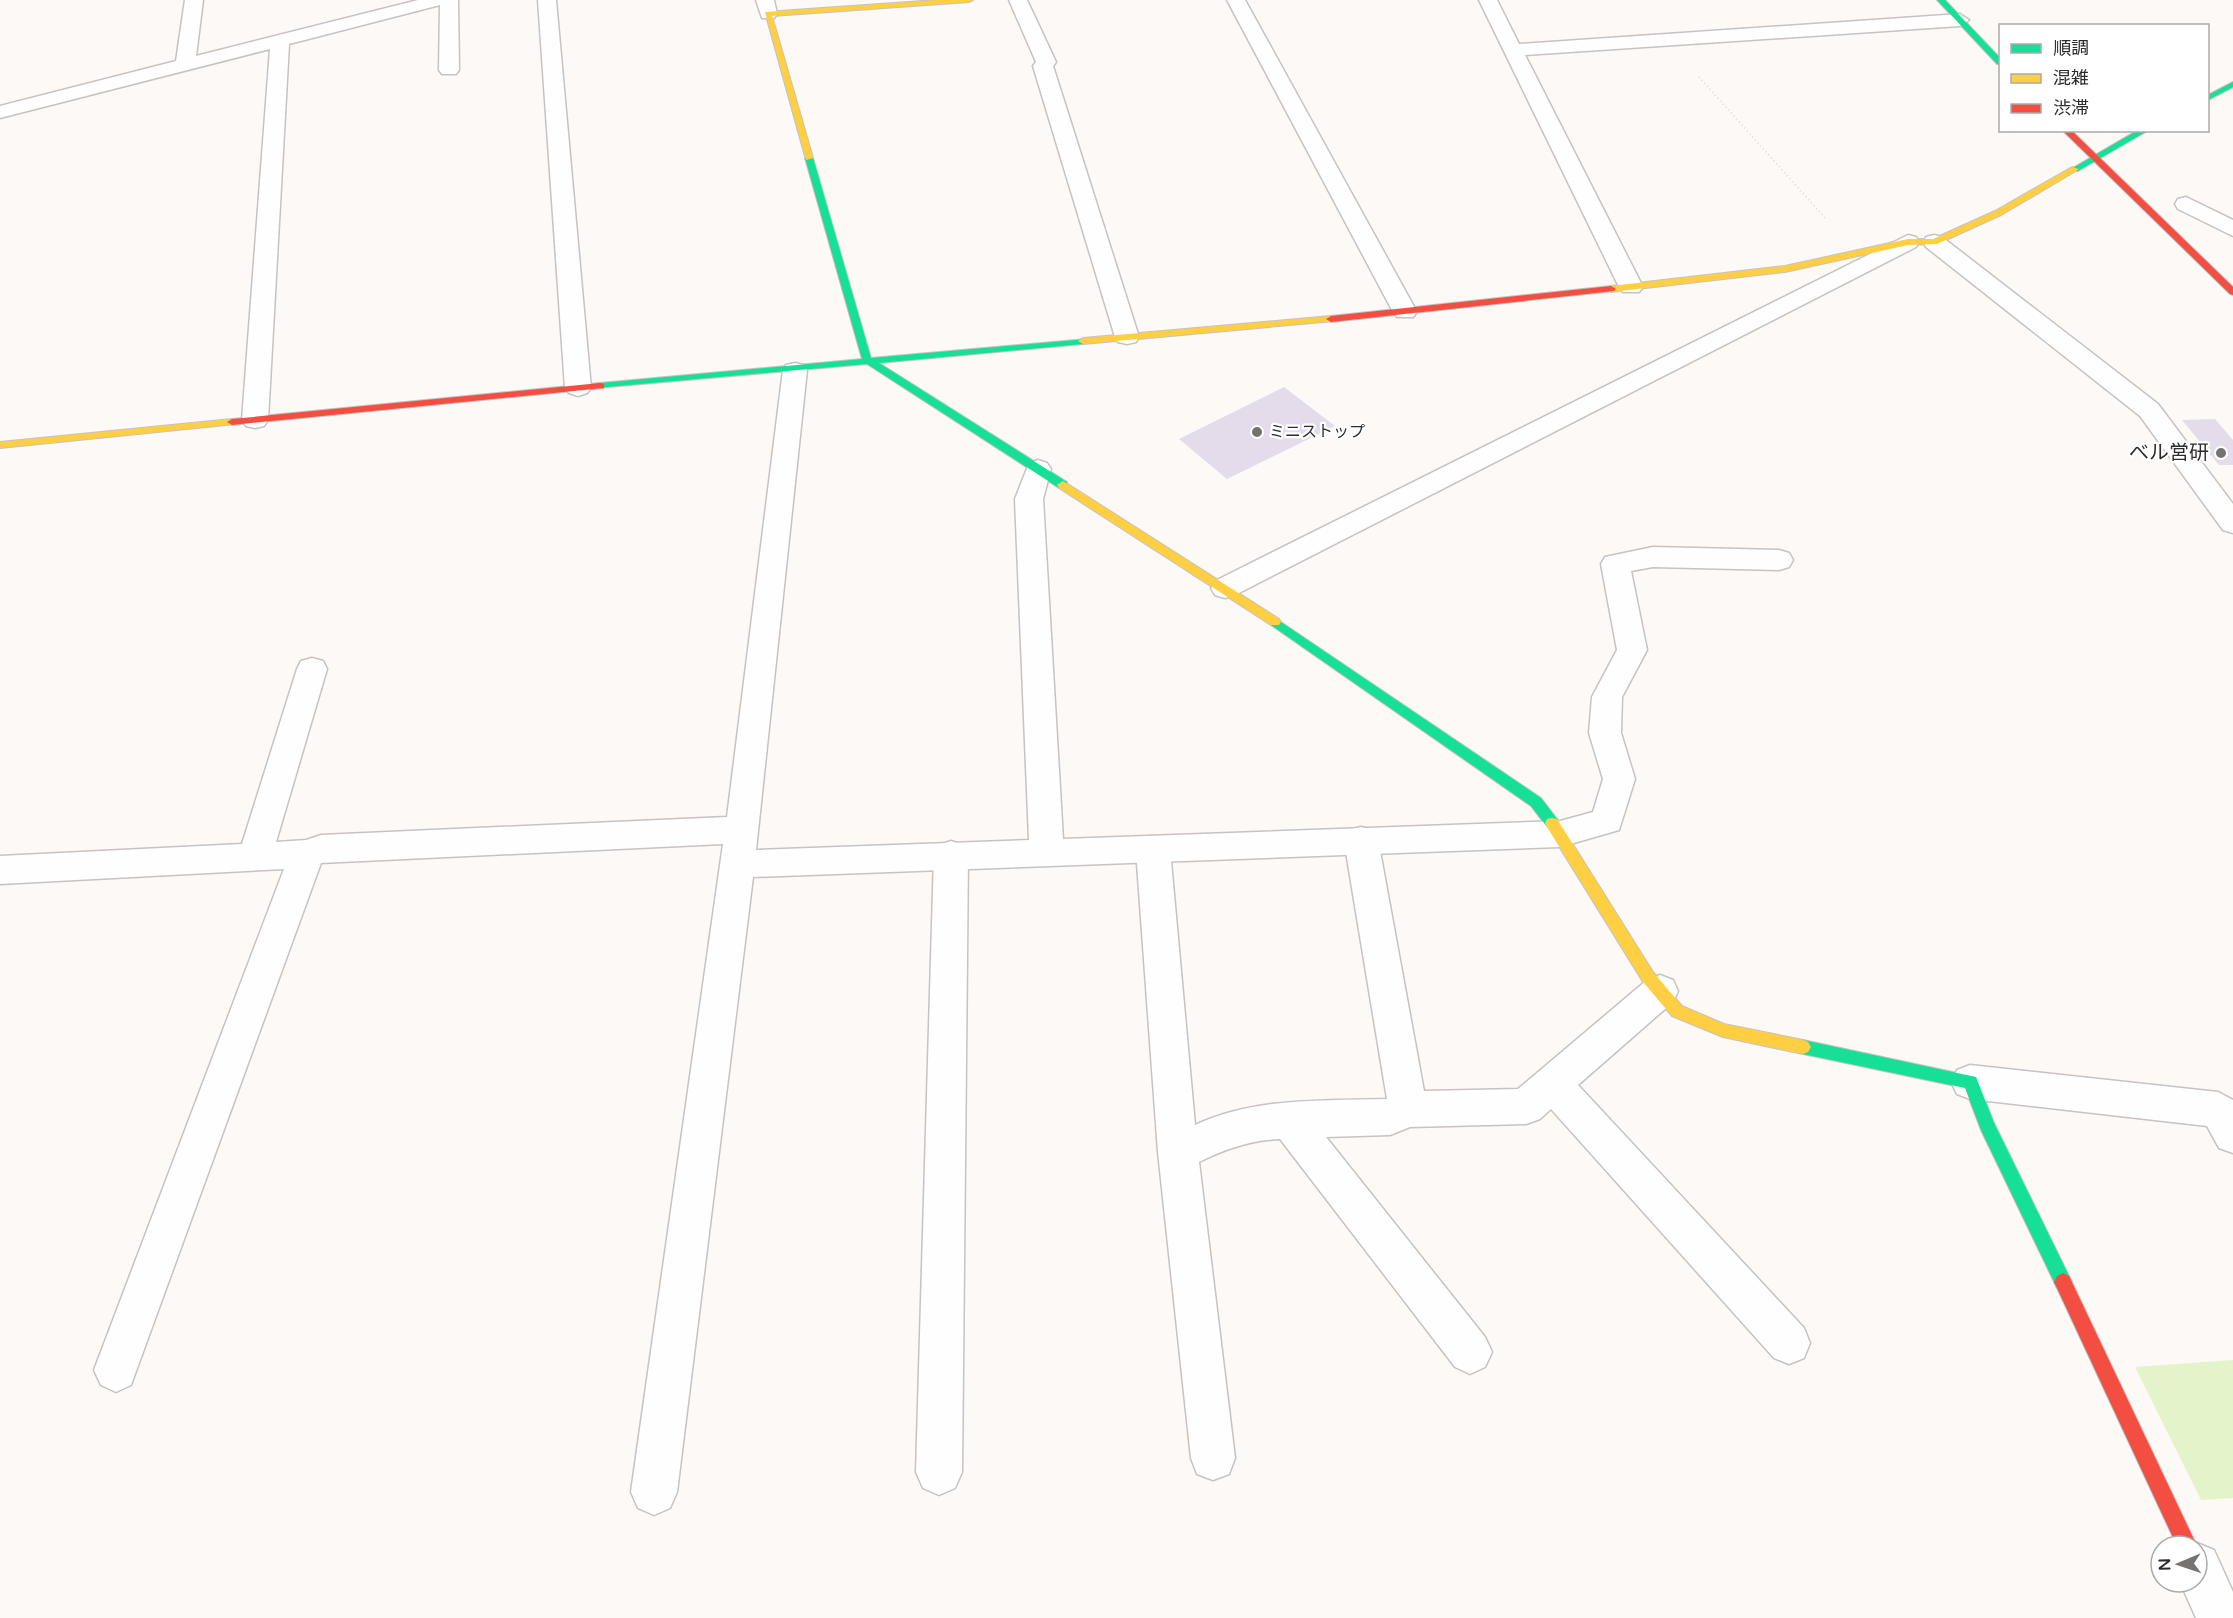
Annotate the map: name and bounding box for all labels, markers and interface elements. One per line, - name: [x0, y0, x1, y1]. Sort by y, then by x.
- legend: [1999, 24, 2209, 132]
- text: 順調: [2053, 37, 2089, 59]
- text: 混雑: [2053, 67, 2089, 89]
- text: 渋滞: [2053, 97, 2089, 119]
- place label: ミニストップ: [1269, 422, 1365, 442]
- marker: ミニストップ: [1250, 425, 1264, 439]
- place label: べル営研: [2129, 441, 2209, 465]
- marker: べル営研: [2214, 446, 2228, 460]
- north arrow: [2149, 1534, 2209, 1594]
- text: N: [2155, 1558, 2175, 1571]

